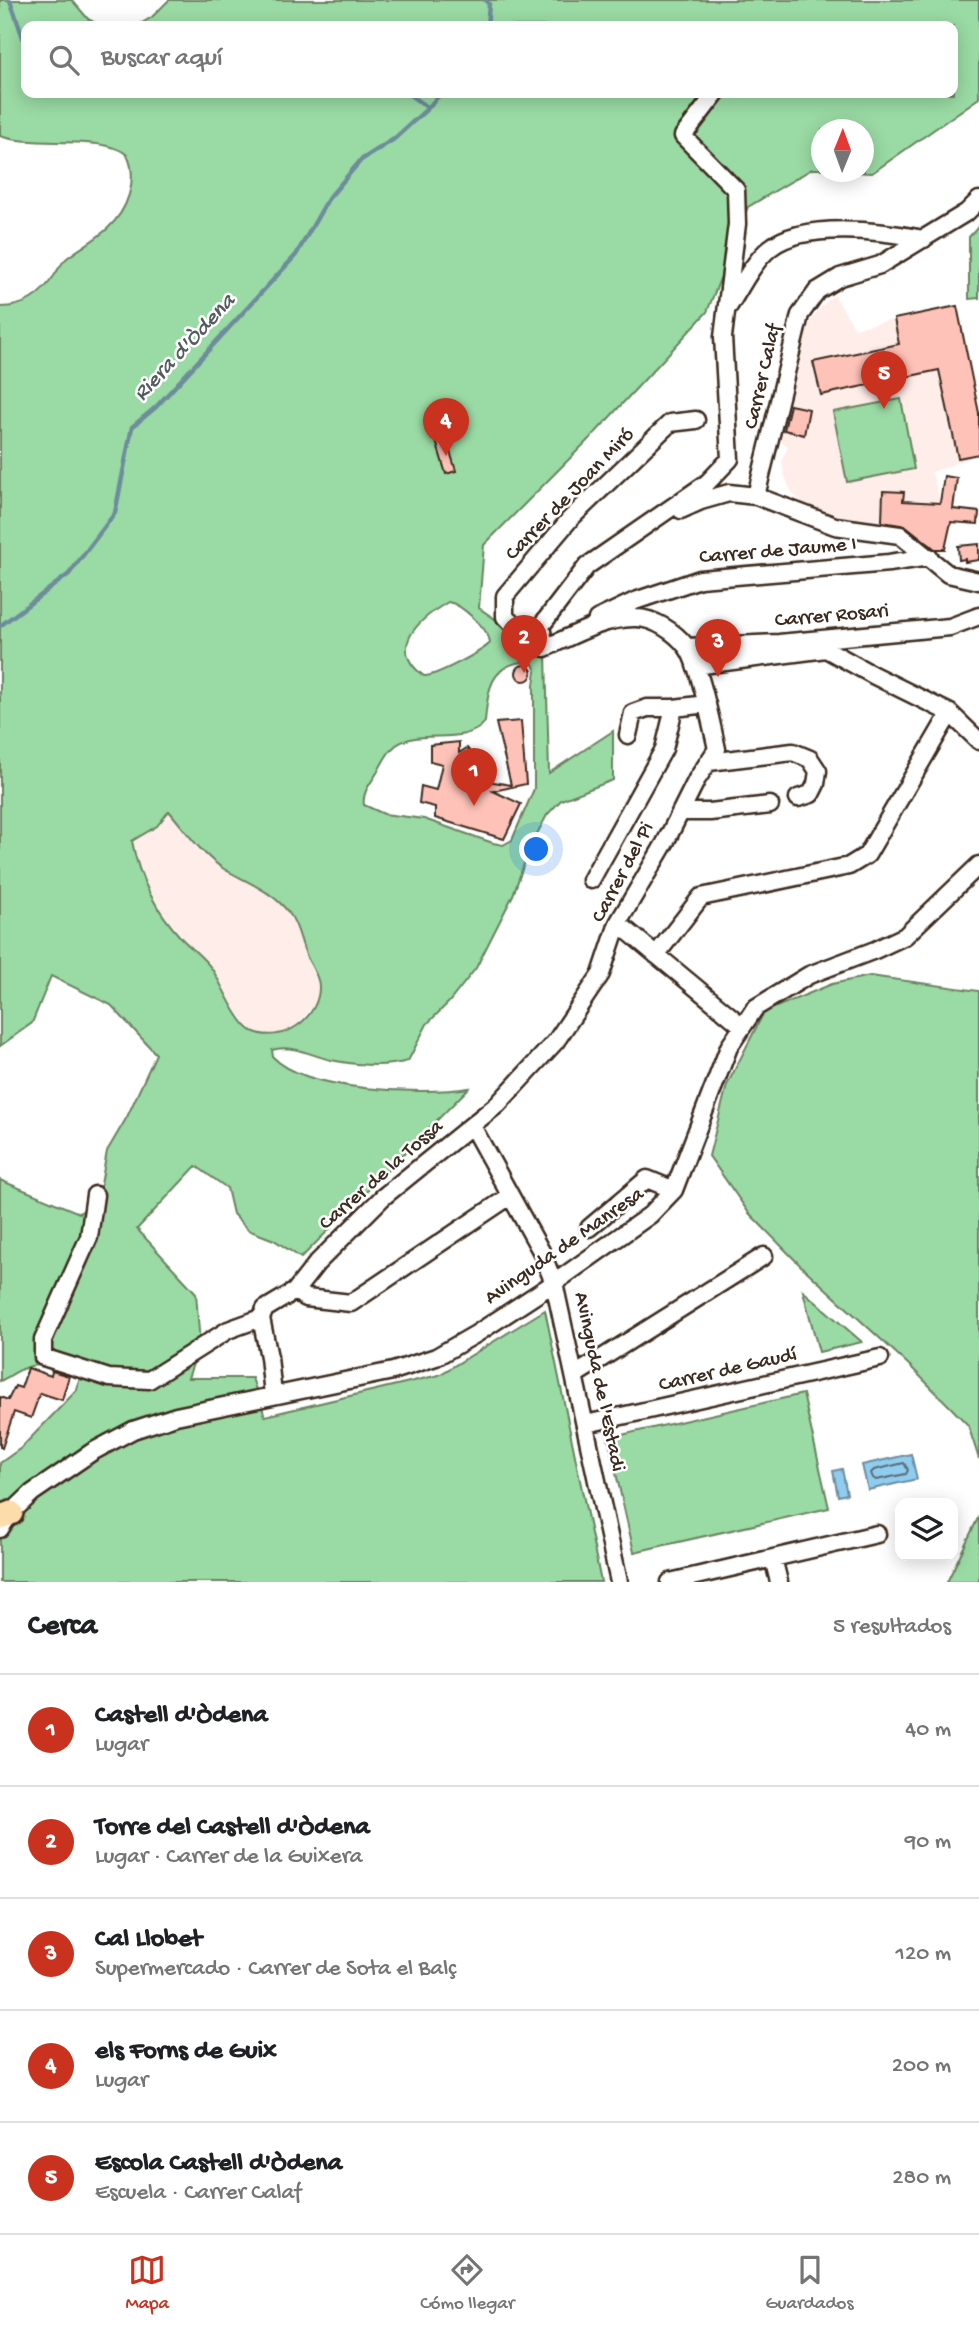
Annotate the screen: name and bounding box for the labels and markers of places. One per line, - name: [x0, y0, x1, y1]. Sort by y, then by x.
- pin: 5: [861, 351, 907, 409]
- pin: 4: [423, 398, 469, 456]
- pin: 2: [501, 615, 547, 673]
- pin: 3: [695, 619, 741, 677]
- pin: 1: [451, 748, 497, 806]

